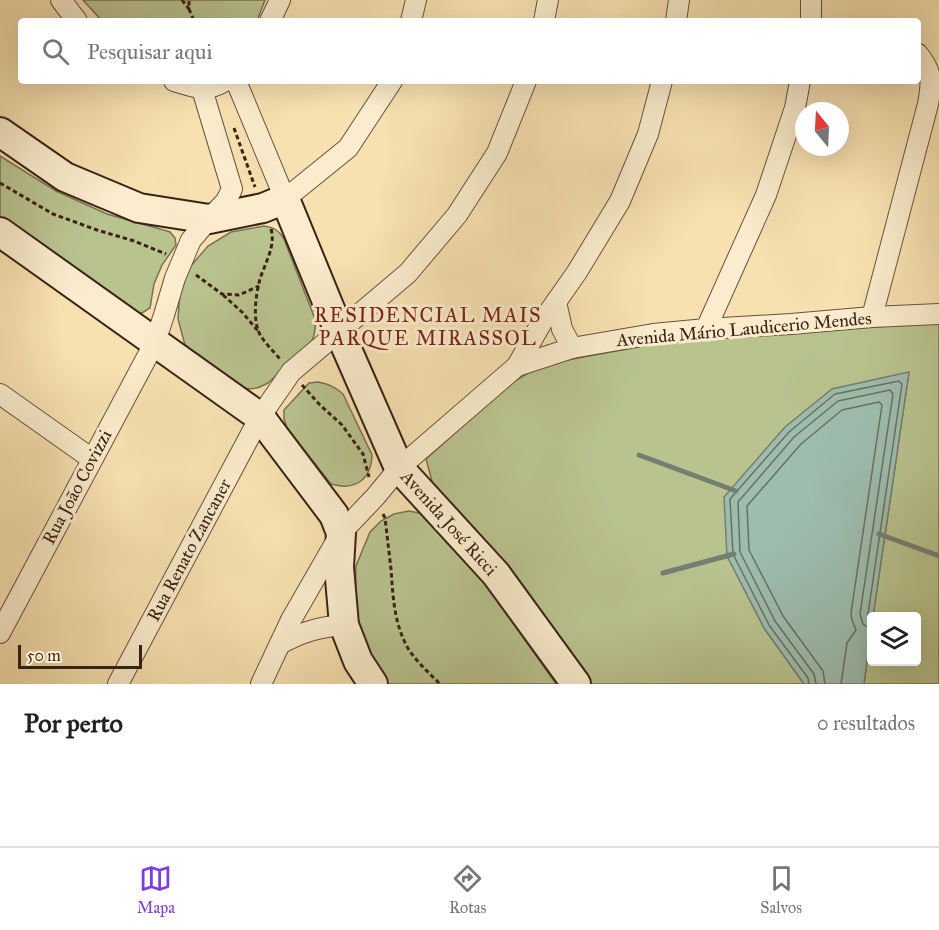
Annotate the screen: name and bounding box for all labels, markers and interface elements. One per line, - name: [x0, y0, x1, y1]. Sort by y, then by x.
- search box: [18, 18, 921, 84]
- icon: search: [39, 35, 72, 68]
- text: Pesquisar aqui: [87, 38, 212, 65]
- north arrow: [795, 102, 849, 156]
- district label: RESIDENCIAL MAIS PARQUE MIRASSOL: [314, 303, 542, 350]
- street label: Avenida Mário Laudicerio Mendes: [614, 307, 873, 351]
- street label: Rua João Covizzi: [37, 426, 117, 549]
- street label: Avenida José Ricci: [395, 465, 502, 581]
- street label: Rua Renato Zancaner: [142, 475, 236, 625]
- map controls: [867, 612, 921, 666]
- button: layers: [867, 612, 921, 666]
- scale bar: [18, 642, 142, 670]
- text: 50 m: [27, 646, 61, 665]
- text: Por perto: [24, 707, 123, 739]
- text: 0 resultados: [817, 711, 915, 735]
- tab: Mapa: [137, 862, 175, 917]
- tab: Rotas: [449, 862, 486, 917]
- tab: Salvos: [760, 862, 802, 917]

